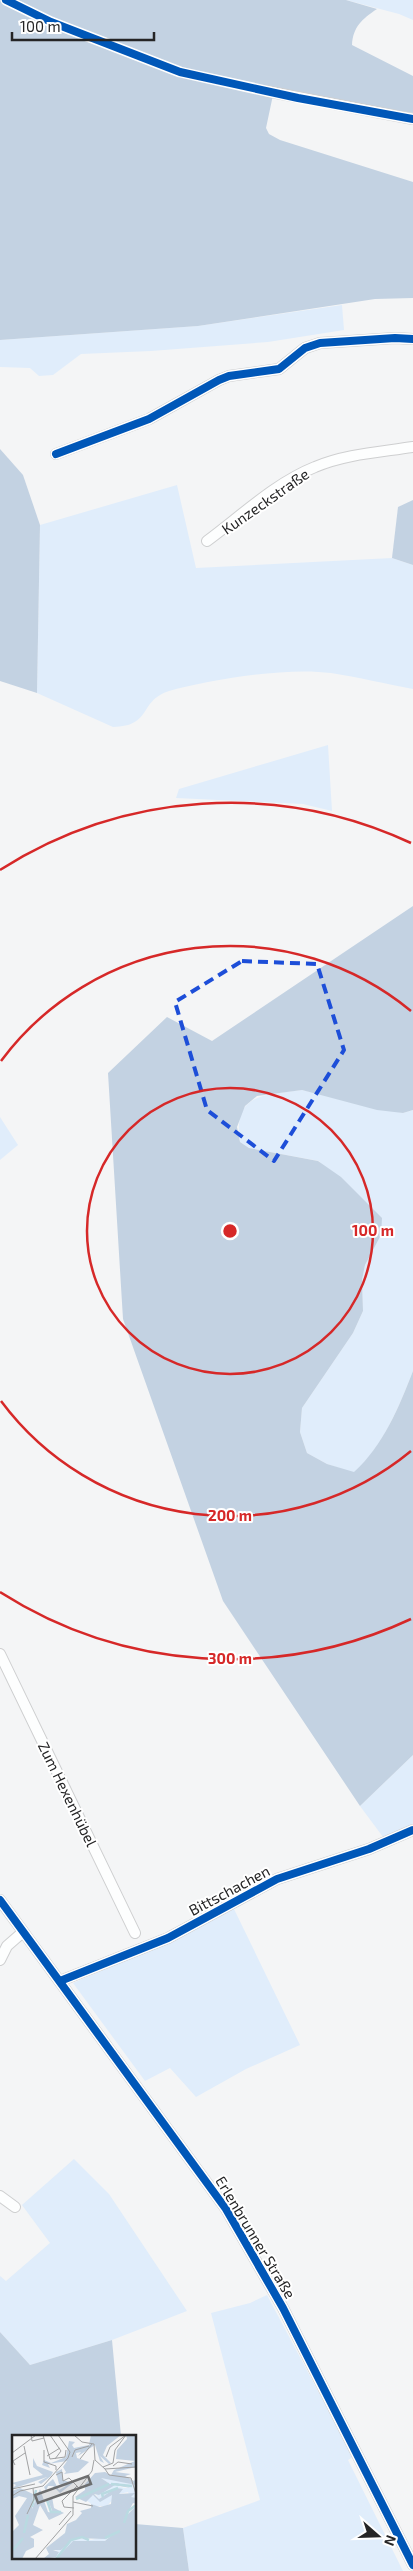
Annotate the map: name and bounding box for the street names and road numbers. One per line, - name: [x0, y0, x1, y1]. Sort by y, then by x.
- street label: Kunzeckstraße: [218, 464, 312, 538]
- street label: Zum Hexenhübel: [35, 1739, 101, 1850]
- street label: Bittschachen: [185, 1861, 273, 1919]
- street label: Erlenbrunner Straße: [212, 2172, 300, 2302]

